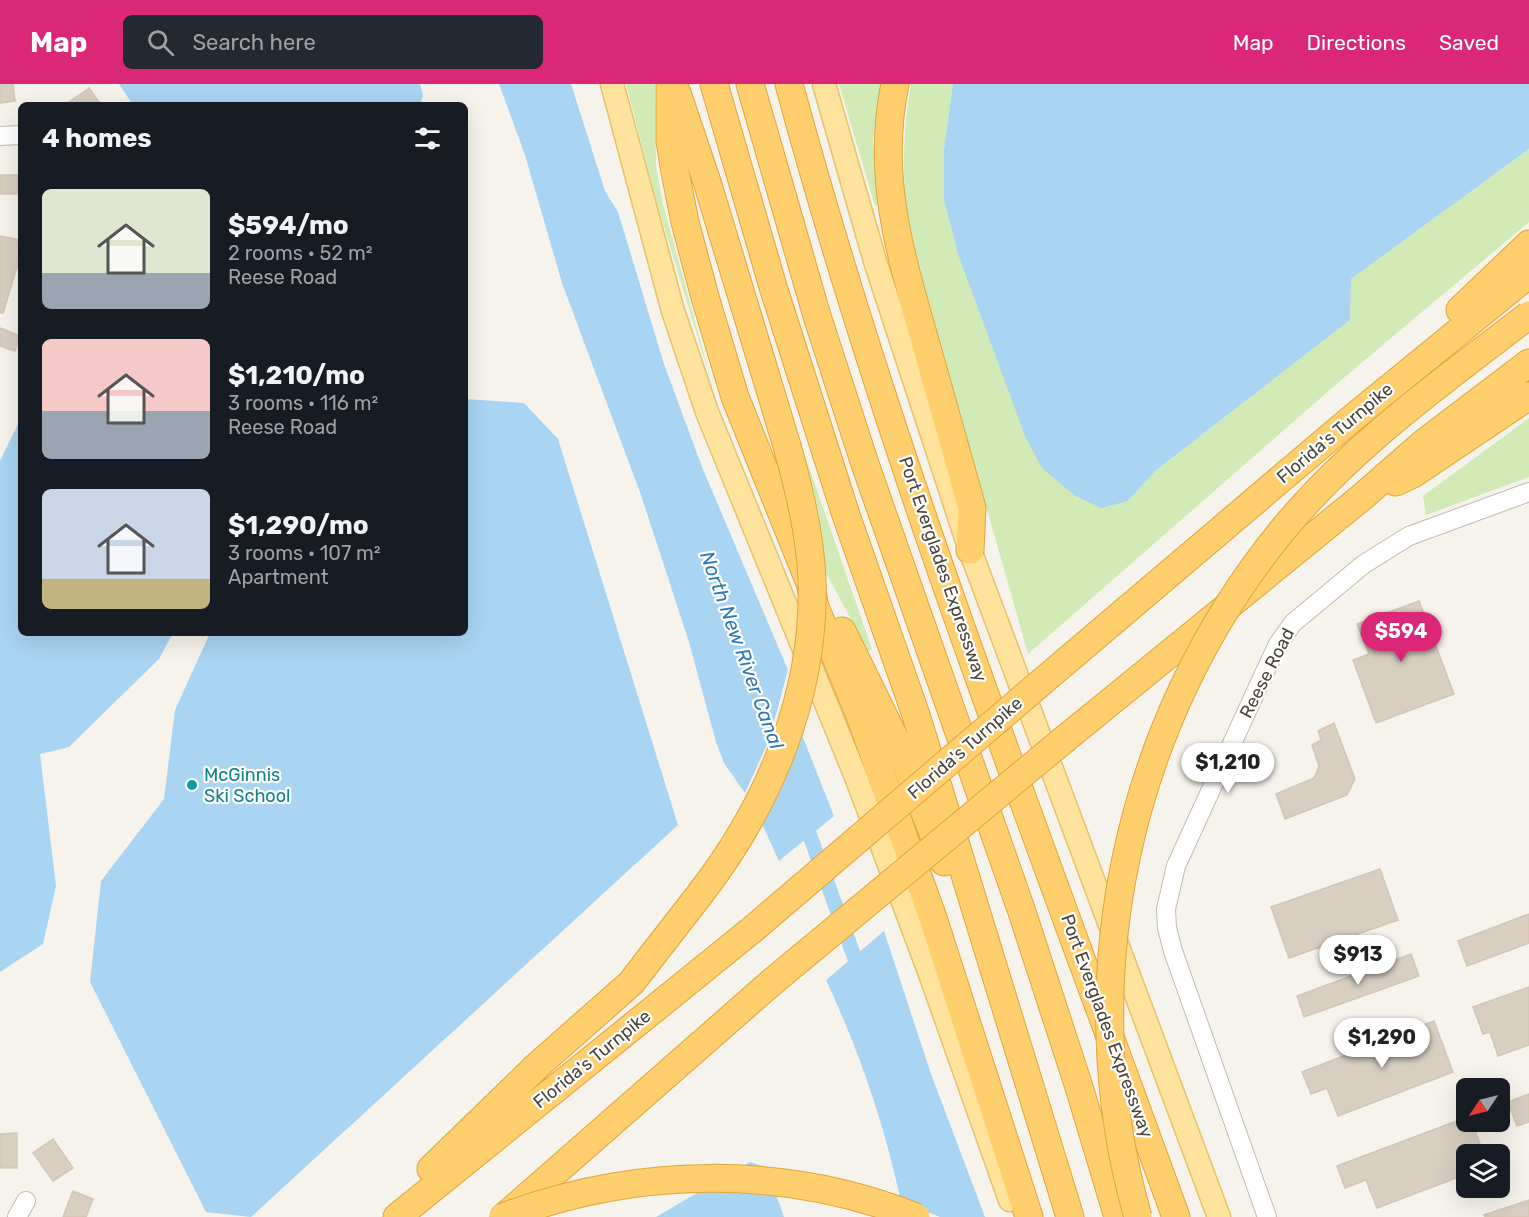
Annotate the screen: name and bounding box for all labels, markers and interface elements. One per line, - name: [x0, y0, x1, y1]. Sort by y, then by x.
- search box: [123, 15, 543, 69]
- text: Map: [30, 26, 87, 59]
- icon: search: [144, 26, 177, 59]
- text: Search here: [192, 29, 316, 56]
- text: Map: [1233, 30, 1274, 55]
- text: Directions: [1307, 30, 1406, 55]
- text: Saved: [1439, 30, 1499, 55]
- icon: filters: [411, 122, 444, 155]
- text: 4 homes: [42, 123, 152, 154]
- text: $594/mo: [228, 210, 349, 241]
- icon: home: [90, 213, 162, 285]
- text: 2 rooms · 52 m²: [228, 241, 373, 265]
- text: Reese Road: [228, 265, 337, 289]
- text: $1,210/mo: [228, 360, 365, 391]
- icon: home: [90, 363, 162, 435]
- street label: Florida's Turnpike: [1272, 378, 1398, 488]
- text: 3 rooms · 116 m²: [228, 391, 378, 415]
- text: Reese Road: [228, 415, 337, 439]
- street label: Port Everglades Expressway: [894, 454, 992, 684]
- text: $1,290/mo: [228, 510, 369, 541]
- icon: home: [90, 513, 162, 585]
- text: 3 rooms · 107 m²: [228, 541, 381, 565]
- water label: North New River Canal: [695, 548, 789, 753]
- text: Apartment: [228, 565, 329, 589]
- pin: $594: [1365, 612, 1437, 663]
- text: $594: [1375, 619, 1427, 643]
- street label: Reese Road: [1235, 624, 1299, 722]
- street label: Florida's Turnpike: [903, 692, 1027, 804]
- pin: $1,210: [1179, 743, 1277, 794]
- text: $1,210: [1195, 750, 1261, 774]
- place label: McGinnis Ski School: [204, 764, 290, 807]
- marker: McGinnis Ski School: [185, 778, 199, 792]
- street label: Port Everglades Expressway: [1056, 911, 1158, 1141]
- pin: $913: [1322, 935, 1394, 986]
- text: $913: [1333, 942, 1383, 966]
- street label: Florida's Turnpike: [529, 1005, 655, 1113]
- pin: $1,290: [1333, 1018, 1431, 1069]
- text: $1,290: [1348, 1025, 1416, 1049]
- north arrow: [1456, 1078, 1510, 1132]
- map controls: [1456, 1078, 1510, 1198]
- button: layers: [1456, 1144, 1510, 1198]

